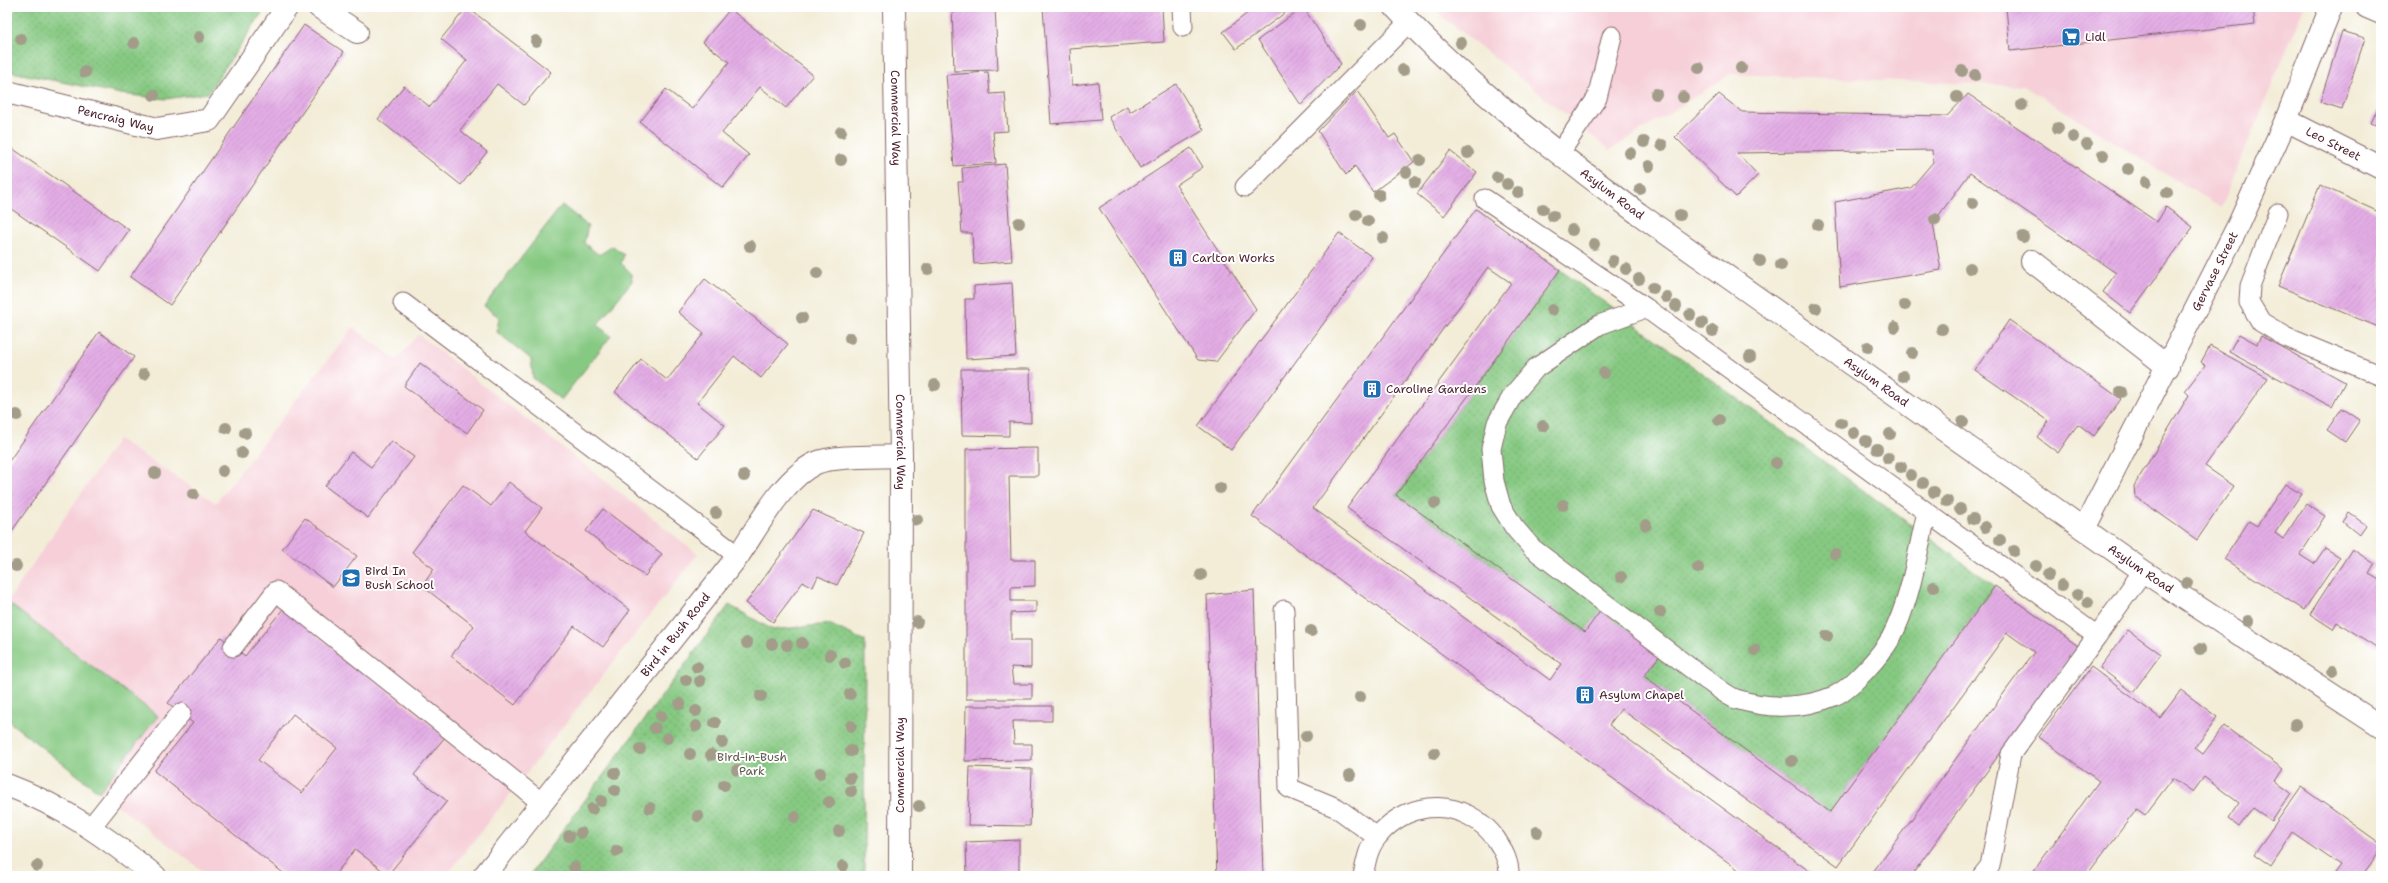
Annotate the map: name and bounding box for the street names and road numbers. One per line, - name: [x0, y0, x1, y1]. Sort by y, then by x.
- street label: Commercial Way: [887, 70, 904, 166]
- street label: Pencraig Way: [76, 102, 156, 136]
- street label: Leo Street: [2303, 123, 2364, 165]
- street label: Asylum Road: [1577, 165, 1648, 223]
- street label: Gervase Street: [2188, 229, 2242, 314]
- street label: Asylum Road: [1840, 353, 1912, 411]
- street label: Commercial Way: [892, 394, 909, 490]
- street label: Asylum Road: [2105, 541, 2177, 597]
- street label: Bird in Bush Road: [637, 589, 714, 680]
- street label: Commercial Way: [892, 717, 908, 813]

